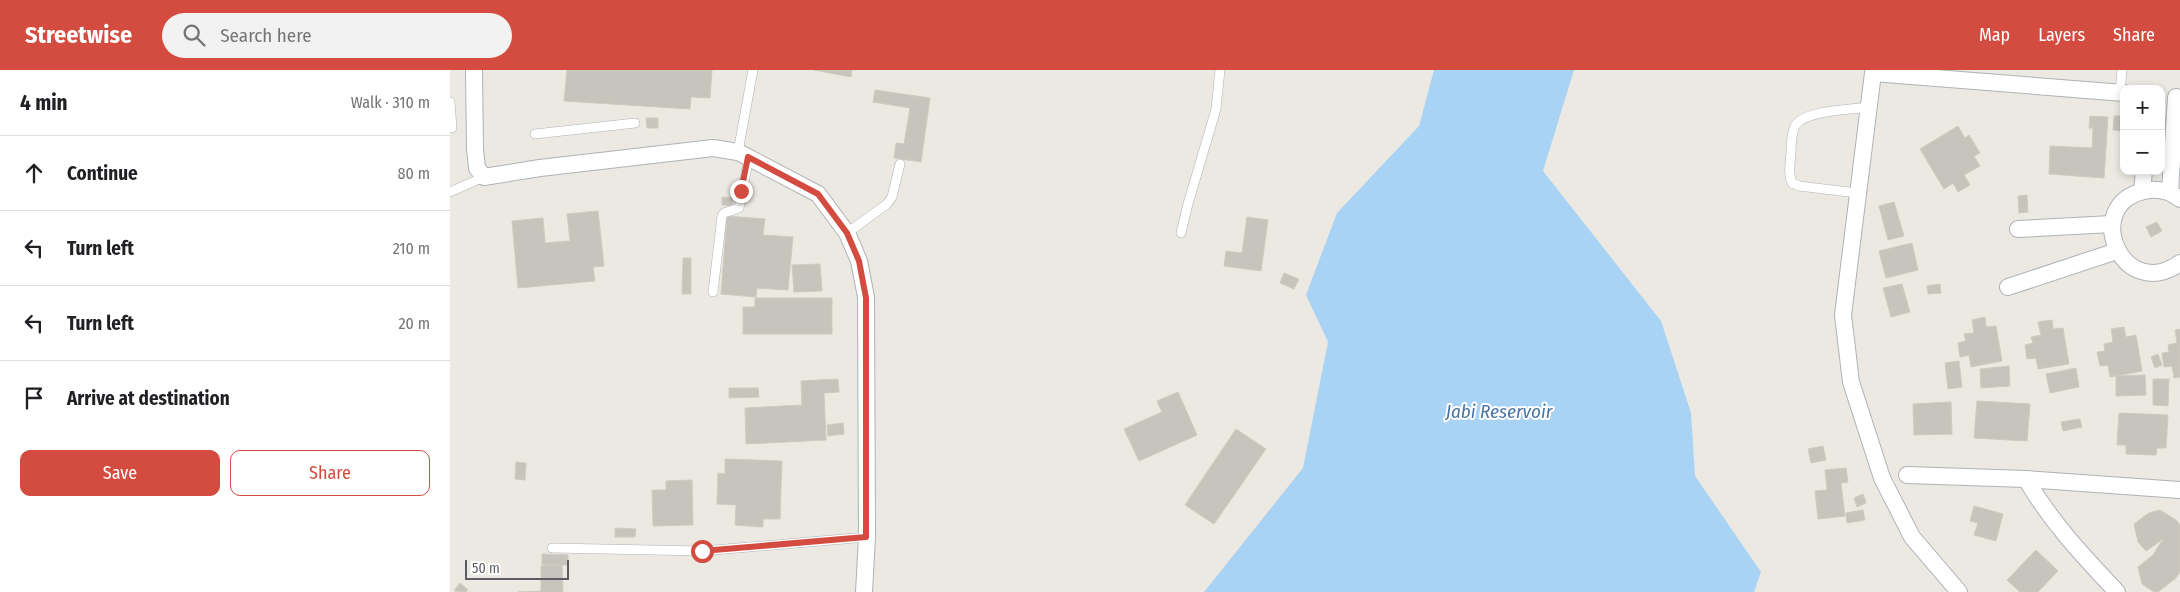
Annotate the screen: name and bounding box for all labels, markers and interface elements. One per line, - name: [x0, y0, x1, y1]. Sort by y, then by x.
- search box: [162, 13, 512, 58]
- text: Streetwise: [25, 21, 132, 49]
- icon: search: [180, 21, 208, 49]
- text: Search here: [220, 24, 312, 47]
- text: Map: [1979, 24, 2010, 46]
- text: Layers: [2038, 24, 2085, 46]
- text: Share: [2113, 24, 2155, 46]
- map controls: [2120, 85, 2165, 175]
- button: +: [2120, 85, 2165, 130]
- text: 4 min: [20, 90, 68, 116]
- text: Walk · 310 m: [351, 93, 430, 112]
- button: −: [2120, 130, 2165, 175]
- icon: ahead: [20, 159, 48, 187]
- text: Continue: [67, 162, 138, 185]
- text: 80 m: [398, 164, 430, 183]
- route end: [730, 180, 753, 203]
- icon: left: [20, 234, 48, 262]
- text: Turn left: [67, 237, 134, 260]
- text: 210 m: [393, 239, 430, 258]
- icon: left: [20, 309, 48, 337]
- text: Turn left: [67, 312, 134, 335]
- text: 20 m: [399, 314, 430, 333]
- icon: arrive: [20, 384, 48, 412]
- text: Arrive at destination: [67, 387, 230, 410]
- water label: Jabi Reservoir: [1445, 400, 1554, 423]
- button: Save: [20, 450, 220, 496]
- button: Share: [230, 450, 430, 496]
- route start: [691, 540, 714, 563]
- scale bar: [465, 557, 569, 580]
- text: 50 m: [472, 560, 500, 577]

